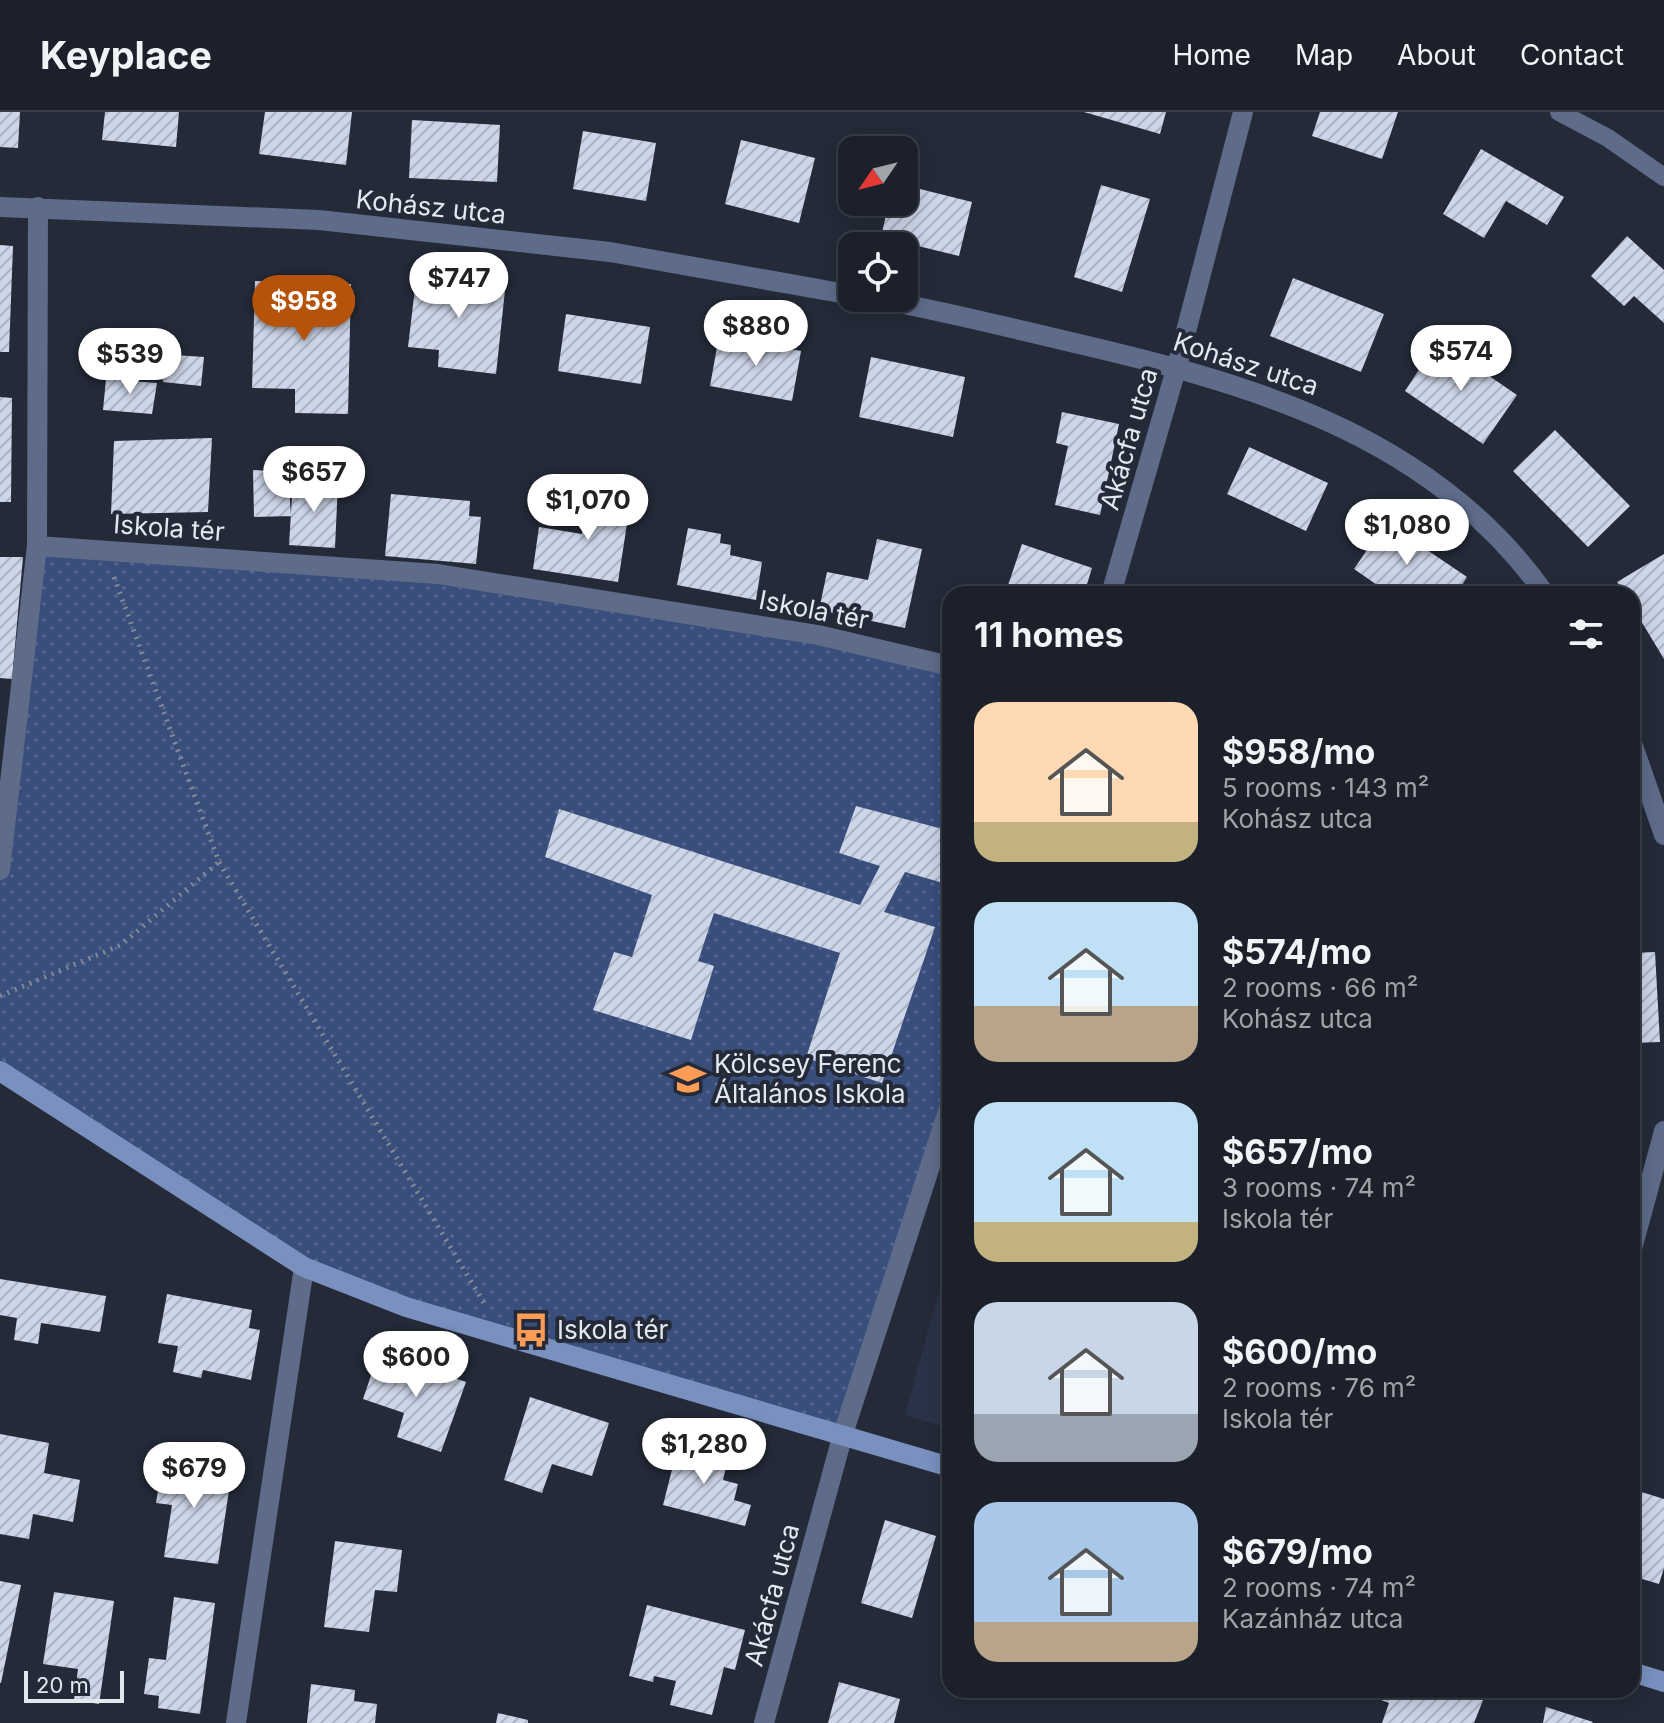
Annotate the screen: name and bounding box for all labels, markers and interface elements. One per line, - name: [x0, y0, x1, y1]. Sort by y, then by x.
- text: Keyplace: [40, 32, 212, 78]
- text: Home: [1172, 38, 1251, 72]
- text: Map: [1295, 38, 1353, 72]
- text: About: [1397, 38, 1476, 72]
- text: Contact: [1520, 38, 1624, 72]
- north arrow: [838, 136, 918, 216]
- map controls: [838, 136, 918, 312]
- street label: Kohász utca: [354, 183, 508, 230]
- button: locate: [838, 232, 918, 312]
- pin: $747: [412, 252, 506, 320]
- text: $747: [427, 262, 491, 293]
- pin: $958: [257, 275, 351, 343]
- text: $958: [270, 285, 338, 316]
- pin: $880: [709, 300, 803, 368]
- text: $880: [722, 310, 790, 341]
- street label: Kohász utca: [1170, 325, 1323, 402]
- pin: $574: [1414, 325, 1508, 393]
- pin: $539: [83, 328, 177, 396]
- text: $574: [1429, 335, 1493, 366]
- text: $539: [96, 338, 164, 369]
- street label: Akácfa utca: [1093, 364, 1164, 513]
- pin: $657: [267, 446, 361, 514]
- text: $657: [281, 456, 347, 487]
- pin: $1,070: [523, 474, 653, 542]
- text: $1,070: [545, 484, 631, 515]
- pin: $1,080: [1342, 499, 1472, 567]
- street label: Iskola tér: [112, 508, 226, 547]
- text: $1,080: [1363, 509, 1451, 540]
- street label: Iskola tér: [756, 584, 872, 635]
- icon: filters: [1564, 612, 1608, 656]
- text: 11 homes: [974, 614, 1124, 655]
- text: $958/mo: [1222, 731, 1375, 772]
- icon: home: [1038, 734, 1134, 830]
- text: 5 rooms · 143 m²: [1222, 772, 1429, 803]
- text: Kohász utca: [1222, 803, 1373, 834]
- text: $574/mo: [1222, 931, 1372, 972]
- icon: home: [1038, 934, 1134, 1030]
- text: 2 rooms · 66 m²: [1222, 972, 1418, 1003]
- text: Kohász utca: [1222, 1003, 1373, 1034]
- place label: Kölcsey Ferenc Általános Iskola: [714, 1048, 906, 1109]
- school or university icon: Kölcsey Ferenc Általános Iskola: [669, 1060, 707, 1098]
- text: $657/mo: [1222, 1131, 1373, 1172]
- icon: home: [1038, 1134, 1134, 1230]
- text: 3 rooms · 74 m²: [1222, 1172, 1416, 1203]
- text: Iskola tér: [1222, 1203, 1333, 1234]
- bus stop icon: Iskola tér: [512, 1311, 550, 1349]
- place label: Iskola tér: [557, 1314, 669, 1345]
- pin: $600: [369, 1331, 463, 1399]
- text: $600/mo: [1222, 1331, 1377, 1372]
- icon: home: [1038, 1334, 1134, 1430]
- text: $600: [382, 1341, 450, 1372]
- text: 2 rooms · 76 m²: [1222, 1372, 1416, 1403]
- text: Iskola tér: [1222, 1403, 1333, 1434]
- pin: $1,280: [639, 1418, 769, 1486]
- text: $1,280: [660, 1428, 748, 1459]
- pin: $679: [147, 1442, 241, 1510]
- text: $679: [161, 1452, 227, 1483]
- street label: Akácfa utca: [738, 1520, 805, 1669]
- text: $679/mo: [1222, 1531, 1373, 1572]
- icon: home: [1038, 1534, 1134, 1630]
- text: 2 rooms · 74 m²: [1222, 1572, 1416, 1603]
- text: Kazánház utca: [1222, 1603, 1403, 1634]
- scale bar: [24, 1667, 124, 1703]
- text: 20 m: [36, 1672, 89, 1698]

